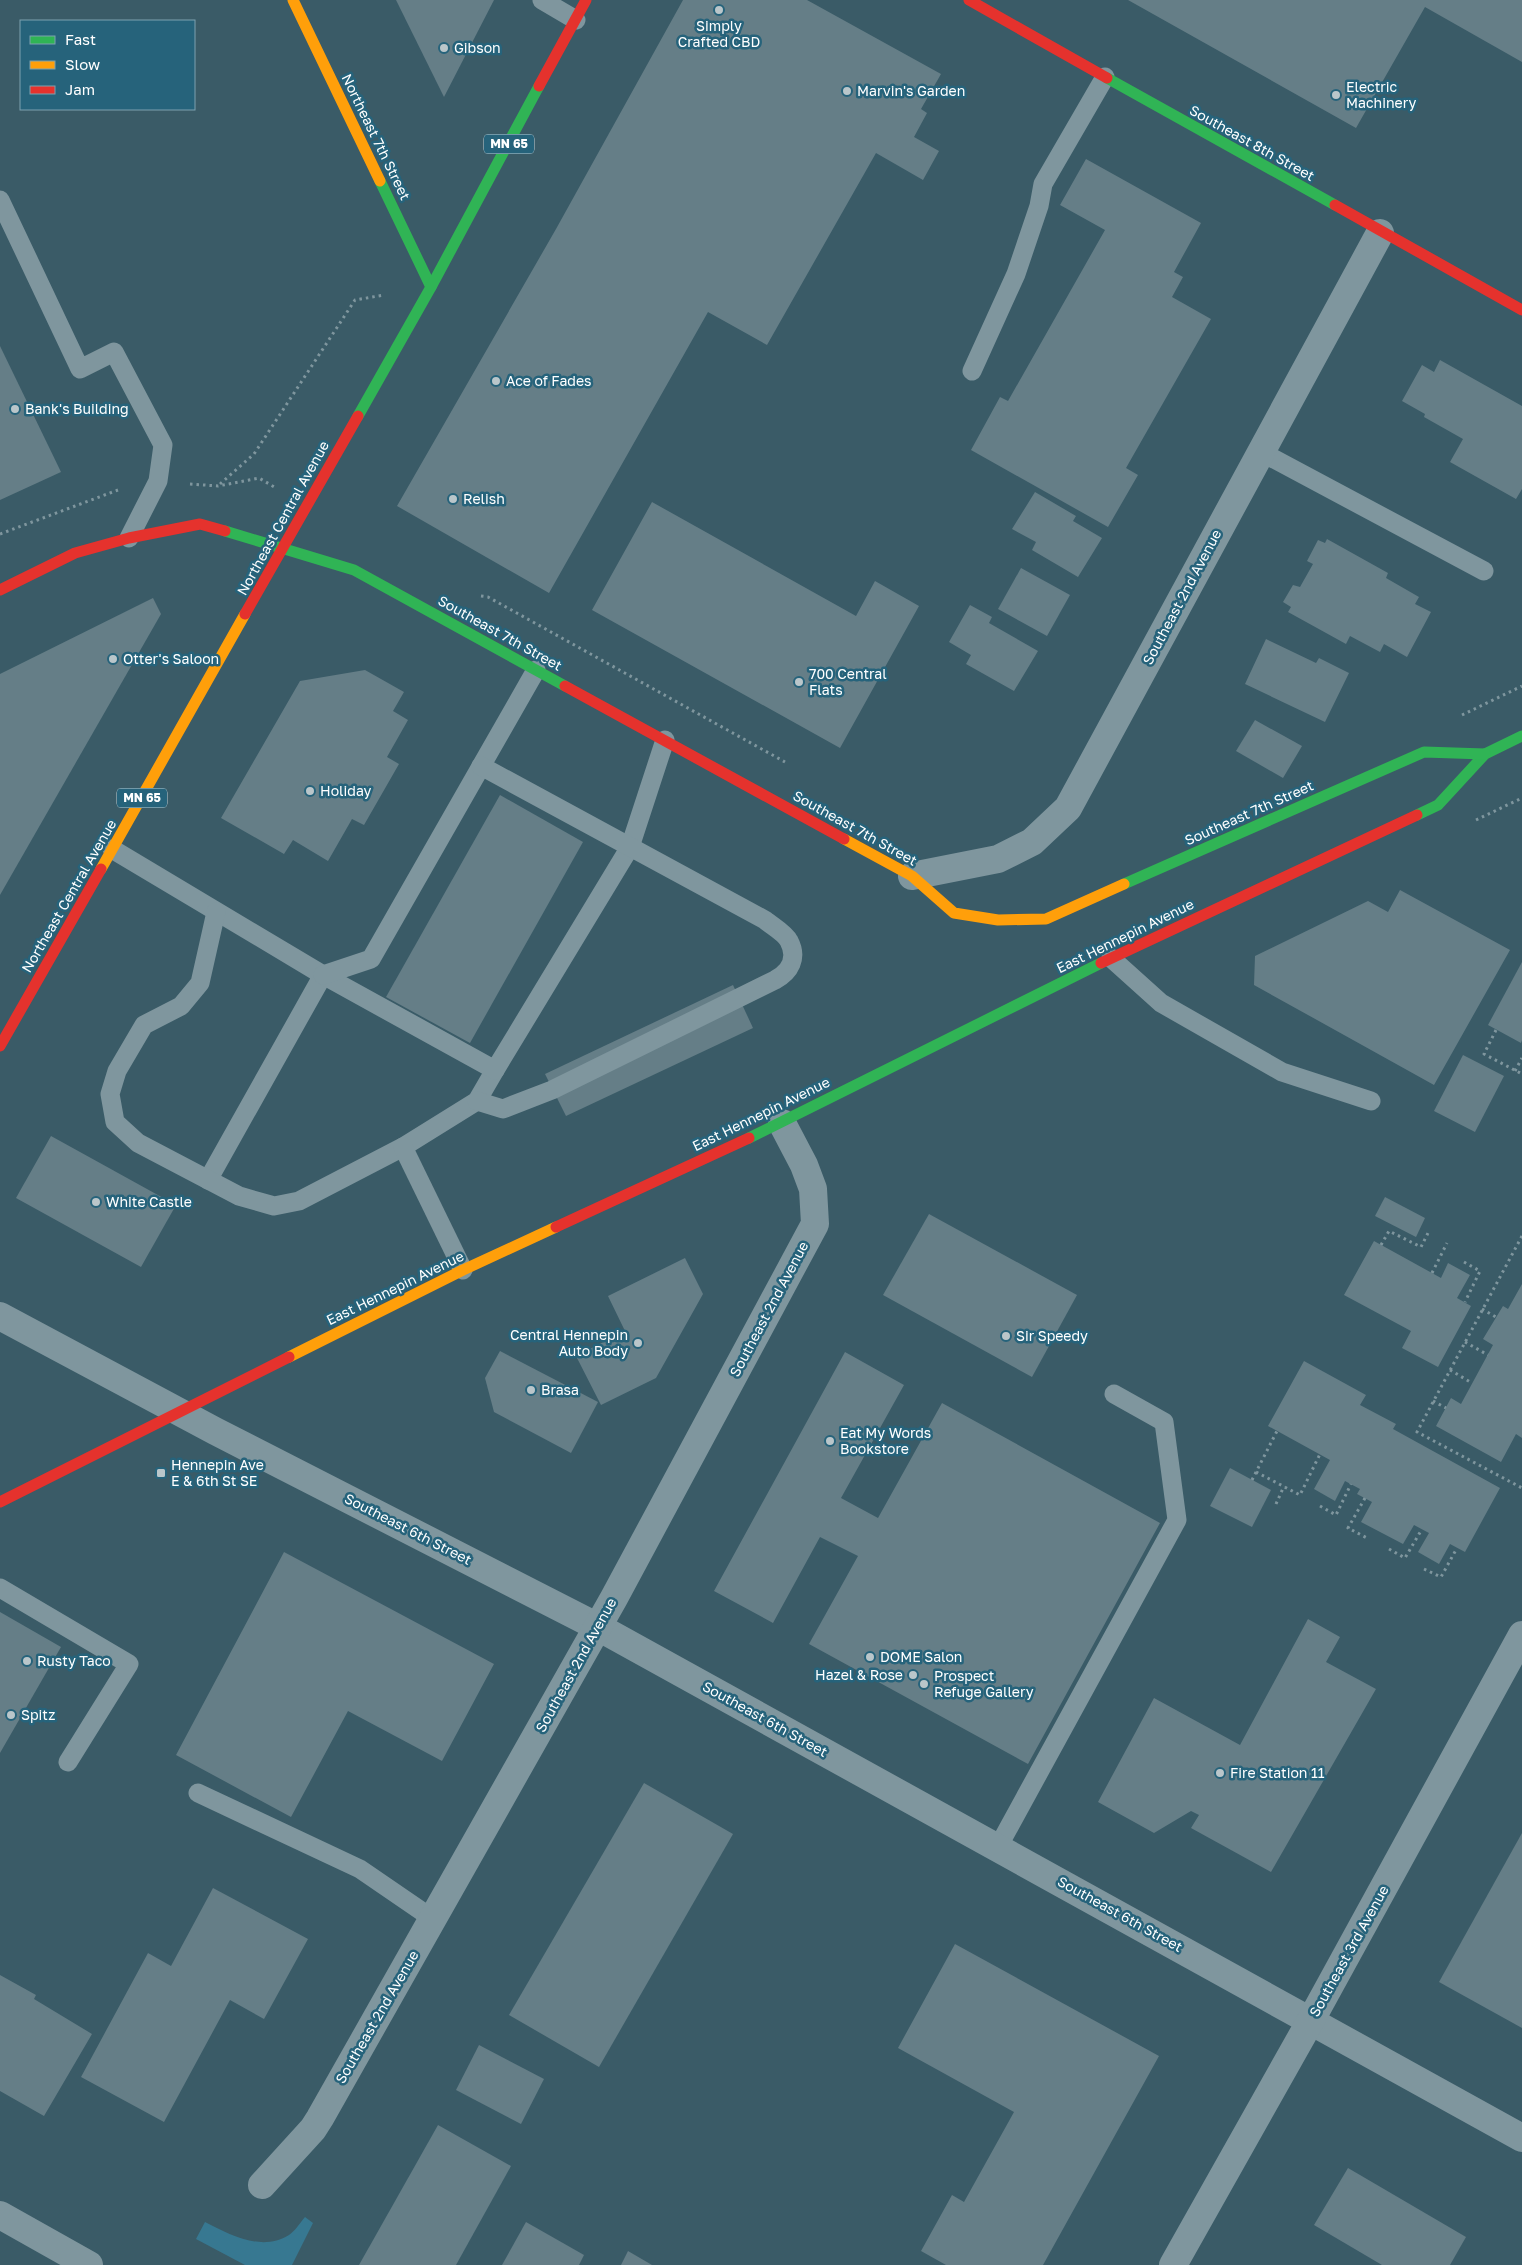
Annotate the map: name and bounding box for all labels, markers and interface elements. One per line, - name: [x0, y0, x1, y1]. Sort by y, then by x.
- marker: Simply Crafted CBD: [713, 4, 725, 16]
- place label: Simply Crafted CBD: [678, 17, 760, 50]
- legend: [20, 20, 195, 110]
- text: Fast: [65, 30, 96, 48]
- place label: Gibson: [454, 39, 501, 56]
- marker: Gibson: [438, 42, 450, 54]
- text: Slow: [65, 55, 100, 73]
- street label: Northeast 7th Street: [339, 71, 414, 203]
- place label: Electric Machinery: [1346, 78, 1417, 111]
- text: Jam: [65, 80, 95, 98]
- place label: Marvin's Garden: [857, 82, 965, 99]
- marker: Marvin's Garden: [841, 85, 853, 97]
- marker: Electric Machinery: [1330, 89, 1342, 101]
- street label: Southeast 8th Street: [1187, 101, 1318, 184]
- road number: MN 65: [484, 134, 534, 154]
- place label: Ace of Fades: [506, 372, 591, 389]
- marker: Ace of Fades: [490, 375, 502, 387]
- place label: Bank's Building: [25, 400, 129, 417]
- marker: Bank's Building: [9, 403, 21, 415]
- street label: Northeast Central Avenue: [233, 438, 332, 598]
- place label: Relish: [463, 490, 505, 507]
- marker: Relish: [447, 493, 459, 505]
- street label: Southeast 2nd Avenue: [1139, 526, 1224, 667]
- street label: Southeast 7th Street: [435, 591, 565, 674]
- place label: Otter's Saloon: [123, 650, 219, 667]
- marker: Otter's Saloon: [107, 653, 119, 665]
- place label: 700 Central Flats: [809, 665, 887, 698]
- marker: 700 Central Flats: [793, 676, 805, 688]
- street label: Southeast 7th Street: [1182, 776, 1316, 849]
- place label: Holiday: [320, 782, 372, 799]
- marker: Holiday: [304, 785, 316, 797]
- street label: Southeast 7th Street: [790, 786, 920, 869]
- road number: MN 65: [117, 788, 167, 808]
- street label: Northeast Central Avenue: [18, 816, 119, 975]
- street label: East Hennepin Avenue: [1053, 895, 1196, 976]
- street label: East Hennepin Avenue: [689, 1073, 832, 1154]
- place label: White Castle: [106, 1193, 192, 1210]
- marker: White Castle: [90, 1196, 102, 1208]
- street label: Southeast 2nd Avenue: [726, 1238, 811, 1379]
- street label: East Hennepin Avenue: [323, 1247, 466, 1328]
- place label: Central Hennepin Auto Body: [510, 1326, 628, 1359]
- place label: Sir Speedy: [1016, 1327, 1088, 1344]
- marker: Sir Speedy: [1000, 1330, 1012, 1342]
- marker: Central Hennepin Auto Body: [632, 1337, 644, 1349]
- place label: Brasa: [541, 1381, 579, 1398]
- marker: Brasa: [525, 1384, 537, 1396]
- place label: Eat My Words Bookstore: [840, 1424, 931, 1457]
- marker: Eat My Words Bookstore: [824, 1435, 836, 1447]
- place label: Hennepin Ave E & 6th St SE: [171, 1456, 264, 1489]
- marker: Hennepin Ave E & 6th St SE: [155, 1467, 167, 1479]
- street label: Southeast 6th Street: [342, 1489, 475, 1568]
- street label: Southeast 2nd Avenue: [532, 1595, 620, 1735]
- place label: DOME Salon: [880, 1648, 962, 1665]
- marker: DOME Salon: [864, 1651, 876, 1663]
- place label: Rusty Taco: [37, 1652, 111, 1669]
- marker: Rusty Taco: [21, 1655, 33, 1667]
- place label: Hazel & Rose: [815, 1666, 903, 1683]
- place label: Prospect Refuge Gallery: [934, 1667, 1034, 1700]
- marker: Hazel & Rose: [907, 1669, 919, 1681]
- street label: Southeast 6th Street: [700, 1677, 831, 1760]
- marker: Prospect Refuge Gallery: [918, 1678, 930, 1690]
- place label: Spitz: [21, 1706, 55, 1723]
- marker: Spitz: [5, 1709, 17, 1721]
- place label: Fire Station 11: [1230, 1764, 1325, 1781]
- marker: Fire Station 11: [1214, 1767, 1226, 1779]
- street label: Southeast 6th Street: [1055, 1872, 1186, 1955]
- street label: Southeast 3rd Avenue: [1305, 1882, 1392, 2019]
- street label: Southeast 2nd Avenue: [331, 1947, 422, 2086]

